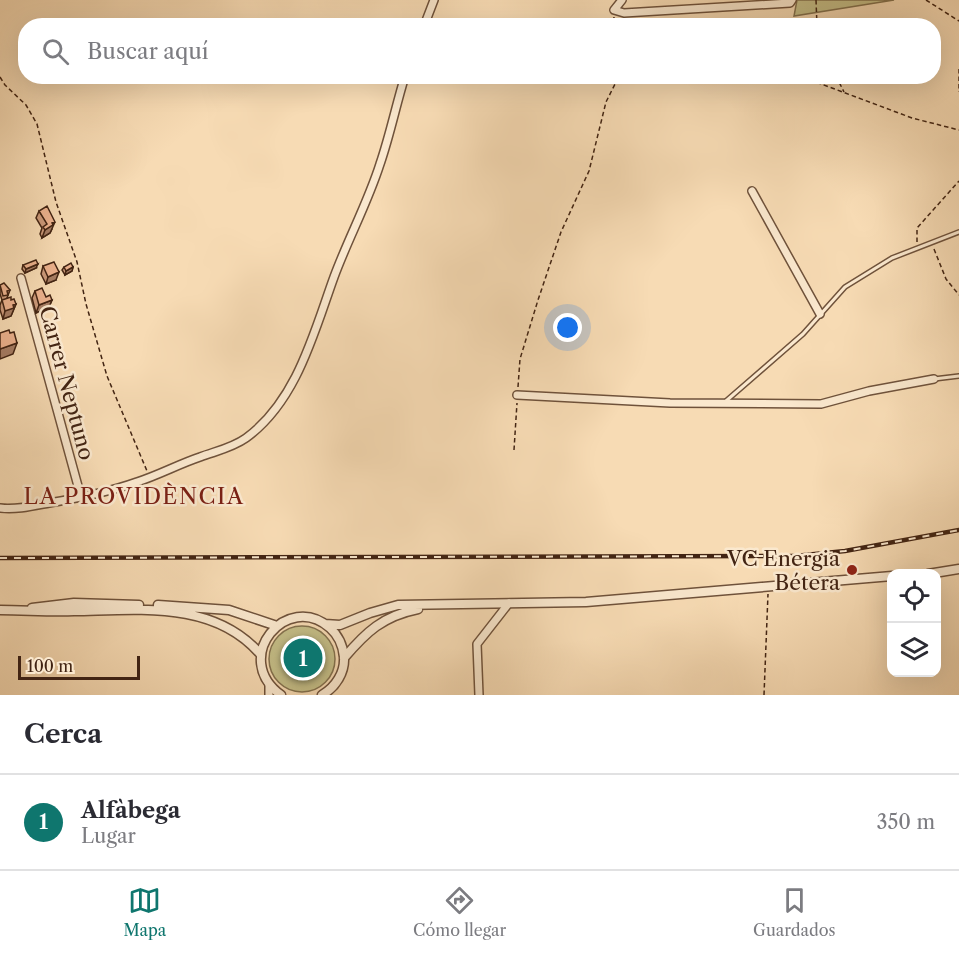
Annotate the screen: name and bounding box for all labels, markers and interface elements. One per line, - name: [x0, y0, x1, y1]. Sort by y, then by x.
- search box: [18, 18, 941, 84]
- icon: search: [39, 35, 72, 68]
- text: Buscar aquí: [87, 38, 209, 65]
- street label: Carrer Neptuno: [34, 303, 100, 463]
- your location: [553, 313, 582, 342]
- district label: LA PROVIDÈNCIA: [24, 482, 244, 510]
- place label: VC Energia Bétera: [726, 546, 841, 595]
- marker: VC Energia Bétera: [845, 563, 859, 577]
- map controls: [887, 569, 941, 677]
- button: locate: [887, 569, 941, 623]
- button: layers: [887, 623, 941, 677]
- pin: 1: [284, 636, 322, 680]
- scale bar: [18, 653, 140, 680]
- text: 100 m: [27, 656, 73, 676]
- text: Cerca: [24, 718, 102, 750]
- text: Alfàbega: [81, 797, 181, 824]
- text: 1: [39, 810, 48, 834]
- text: 350 m: [877, 810, 935, 834]
- text: Lugar: [81, 824, 136, 848]
- tab: Mapa: [123, 884, 166, 940]
- tab: Cómo llegar: [413, 884, 506, 940]
- tab: Guardados: [753, 884, 836, 940]

